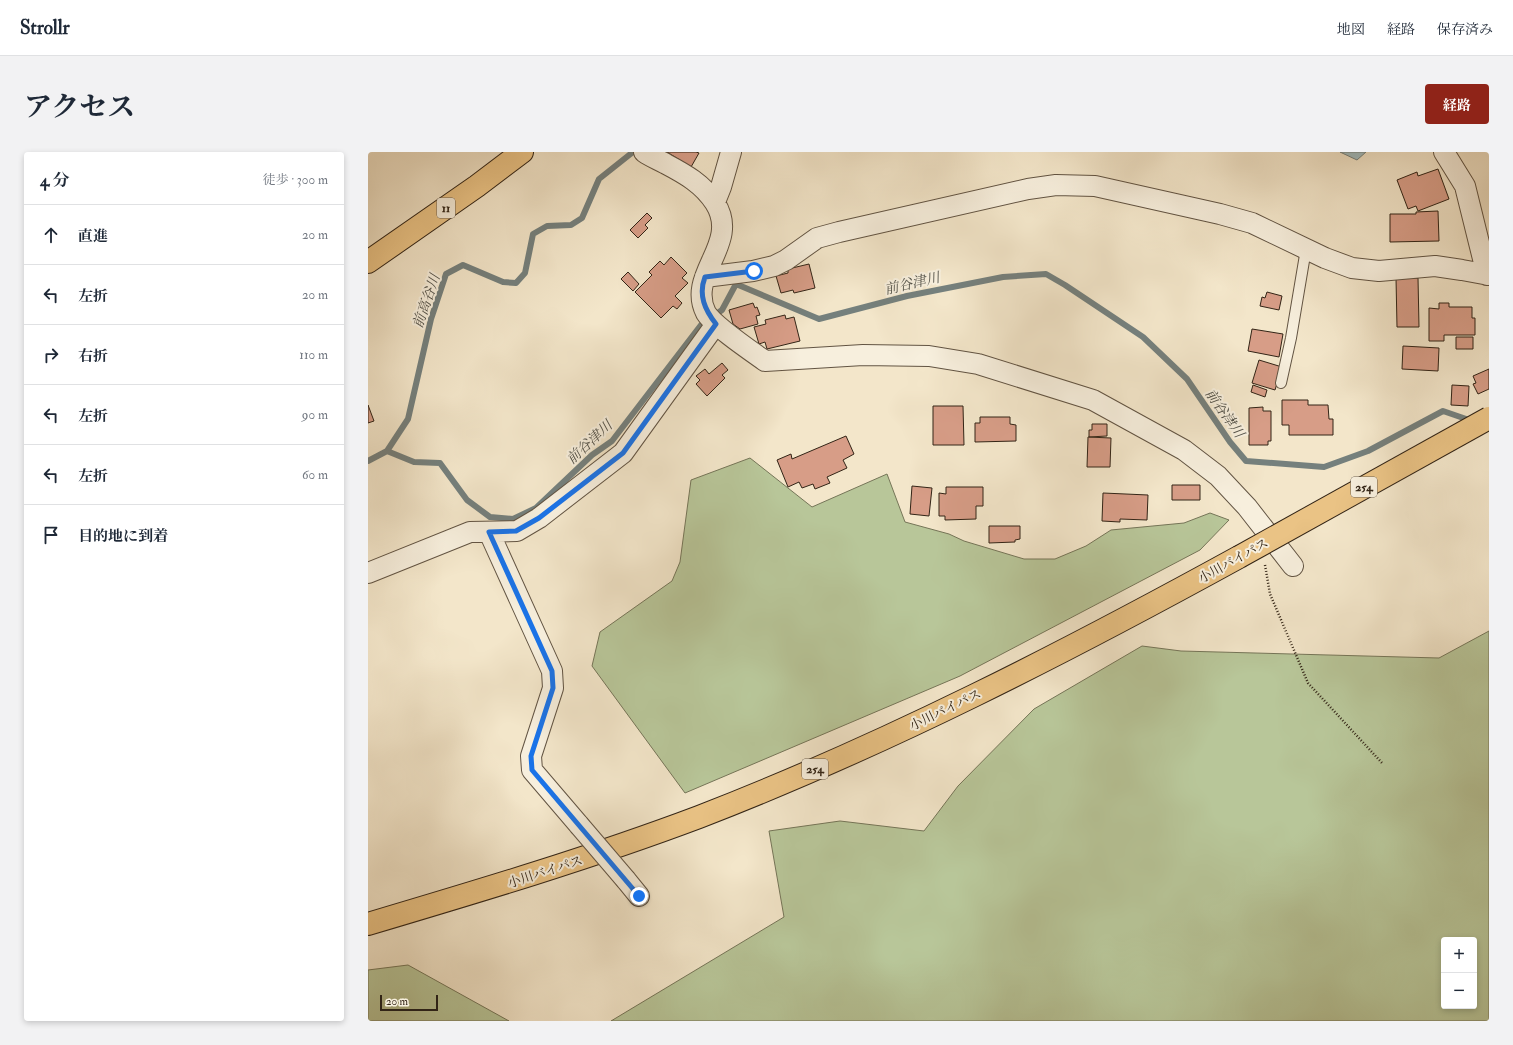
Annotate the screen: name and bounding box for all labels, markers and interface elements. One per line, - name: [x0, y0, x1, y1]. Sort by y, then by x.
- text: Strollr: [20, 16, 70, 40]
- text: 地図: [1337, 21, 1365, 38]
- text: 経路: [1387, 21, 1415, 38]
- text: 保存済み: [1437, 21, 1493, 38]
- button: 経路: [1425, 84, 1489, 124]
- text: アクセス: [24, 90, 135, 125]
- text: 4 分: [40, 170, 70, 191]
- text: 徒歩 · 300 m: [263, 172, 328, 188]
- road number: 11: [437, 198, 455, 218]
- icon: ahead: [40, 224, 62, 246]
- text: 直進: [78, 227, 108, 246]
- text: 20 m: [302, 227, 328, 243]
- route start: [745, 262, 763, 280]
- water label: 前谷津川: [883, 268, 943, 298]
- water label: 前高谷川: [409, 270, 444, 330]
- icon: left: [40, 284, 62, 306]
- text: 左折: [78, 287, 108, 306]
- text: 20 m: [302, 287, 328, 303]
- icon: right: [40, 344, 62, 366]
- text: 右折: [78, 347, 108, 366]
- text: 110 m: [299, 347, 328, 363]
- water label: 前谷津川: [1202, 385, 1249, 443]
- icon: left: [40, 404, 62, 426]
- text: 左折: [78, 407, 108, 426]
- text: 90 m: [302, 407, 328, 423]
- water label: 前谷津川: [563, 416, 617, 468]
- icon: left: [40, 464, 62, 486]
- text: 左折: [78, 467, 108, 486]
- text: 60 m: [302, 467, 328, 483]
- road number: 254: [1351, 477, 1377, 497]
- icon: arrive: [40, 524, 62, 546]
- text: 目的地に到着: [78, 527, 168, 546]
- street label: 小川バイパス: [1196, 535, 1271, 587]
- street label: 小川バイパス: [907, 686, 984, 734]
- road number: 254: [802, 759, 828, 779]
- street label: 小川バイパス: [506, 852, 585, 892]
- route end: [630, 887, 648, 905]
- map controls: [1441, 937, 1477, 1009]
- button: +: [1441, 937, 1477, 973]
- button: −: [1441, 973, 1477, 1009]
- scale bar: [380, 993, 438, 1012]
- text: 20 m: [386, 995, 408, 1008]

